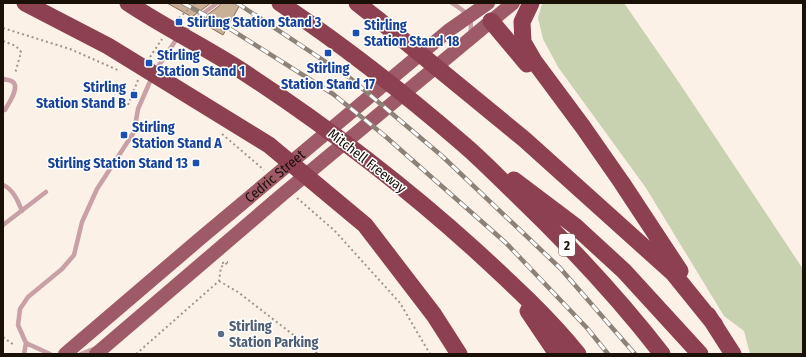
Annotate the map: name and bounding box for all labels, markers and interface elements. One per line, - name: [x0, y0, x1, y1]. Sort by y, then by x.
- place label: Stirling Station Stand 3: [187, 14, 322, 31]
- marker: Stirling Station Stand 3: [174, 17, 184, 27]
- place label: Stirling Station Stand 18: [364, 17, 460, 50]
- marker: Stirling Station Stand 18: [351, 28, 361, 38]
- place label: Stirling Station Stand 1: [157, 47, 245, 80]
- marker: Stirling Station Stand 17: [323, 48, 333, 58]
- marker: Stirling Station Stand 1: [144, 58, 154, 68]
- place label: Stirling Station Stand 17: [281, 60, 375, 93]
- place label: Stirling Station Stand B: [36, 79, 126, 112]
- marker: Stirling Station Stand B: [129, 90, 139, 100]
- place label: Stirling Station Stand A: [132, 119, 222, 152]
- street label: Mitchell Freeway: [324, 125, 410, 197]
- marker: Stirling Station Stand A: [119, 130, 129, 140]
- street label: Cedric Street: [241, 146, 309, 206]
- place label: Stirling Station Stand 13: [48, 155, 188, 172]
- marker: Stirling Station Stand 13: [191, 158, 201, 168]
- road number: 2: [559, 234, 575, 256]
- place label: Stirling Station Parking: [229, 318, 318, 351]
- marker: Stirling Station Parking: [216, 329, 226, 339]

